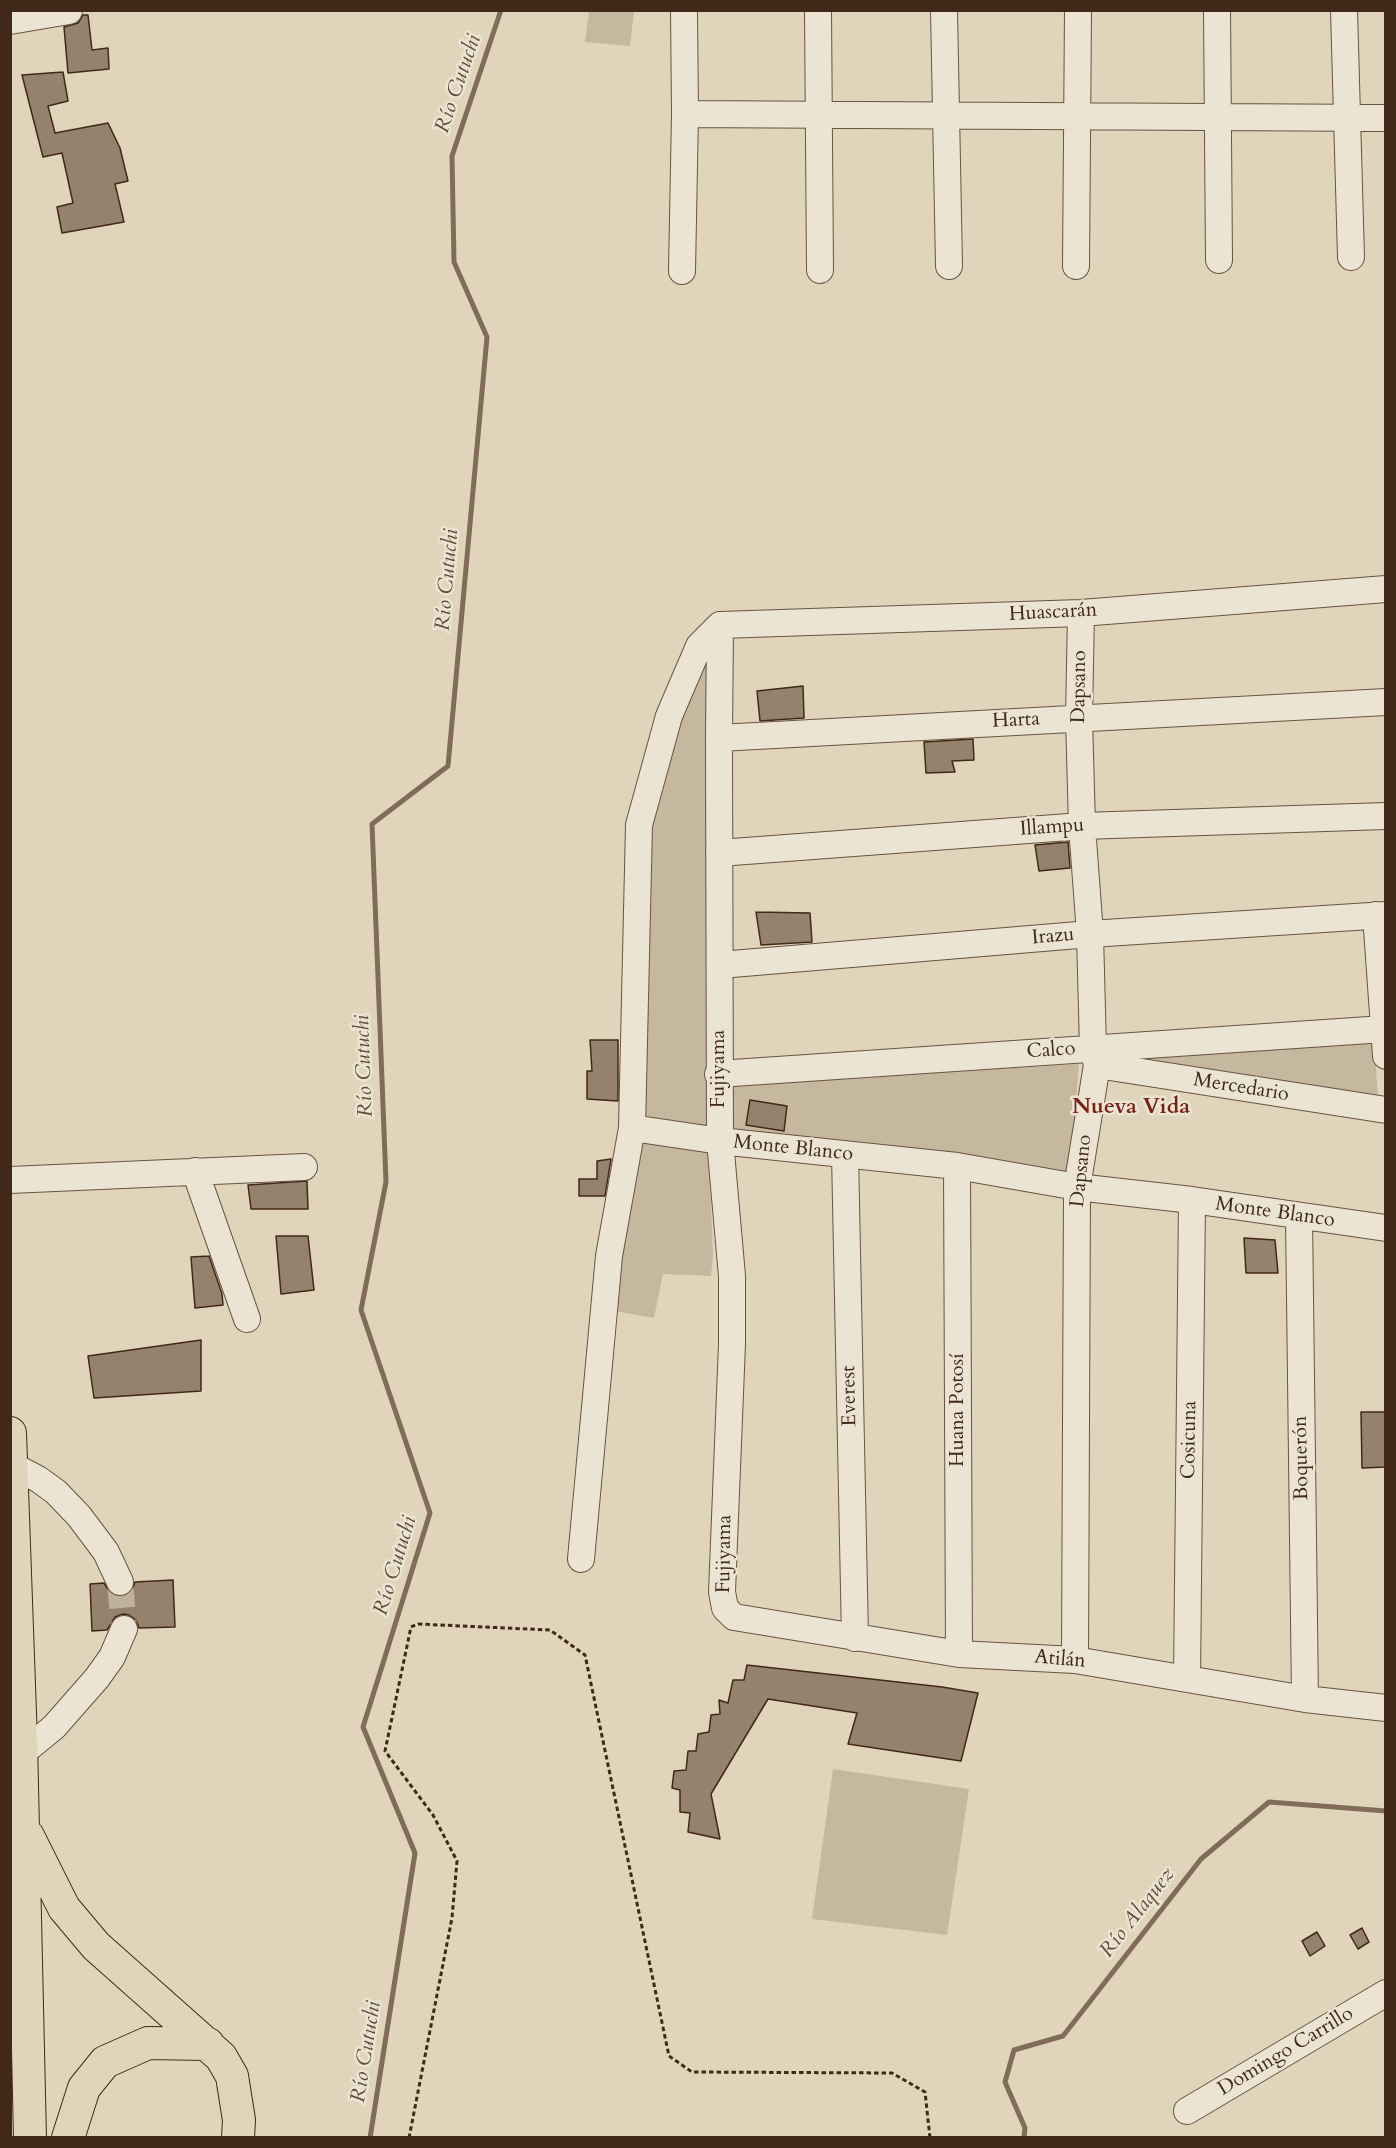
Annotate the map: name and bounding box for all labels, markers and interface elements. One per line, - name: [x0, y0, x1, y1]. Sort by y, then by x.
- water label: Río Cutuchi: [430, 32, 488, 136]
- water label: Río Cutuchi: [431, 528, 465, 632]
- street label: Huascarán: [1008, 599, 1098, 627]
- street label: Dapsano: [1067, 650, 1093, 724]
- street label: Harta: [992, 708, 1040, 734]
- street label: Illampu: [1019, 814, 1085, 842]
- street label: Irazu: [1031, 923, 1075, 951]
- water label: Río Cutuchi: [351, 1014, 379, 1118]
- street label: Fujiyama: [707, 1030, 731, 1108]
- street label: Calco: [1026, 1037, 1076, 1065]
- street label: Mercedario: [1191, 1069, 1291, 1107]
- district label: Nueva Vida: [1072, 1095, 1190, 1121]
- street label: Monte Blanco: [732, 1131, 854, 1167]
- street label: Dapsano: [1066, 1133, 1098, 1209]
- street label: Monte Blanco: [1214, 1193, 1336, 1233]
- street label: Huana Potosí: [946, 1353, 970, 1467]
- street label: Everest: [837, 1365, 863, 1427]
- street label: Cosicuna: [1177, 1401, 1203, 1479]
- street label: Boquerón: [1289, 1415, 1315, 1501]
- water label: Río Cutuchi: [369, 1513, 423, 1619]
- street label: Fujiyama: [712, 1515, 738, 1593]
- street label: Atilán: [1033, 1646, 1087, 1674]
- water label: Río Alaquez: [1095, 1863, 1181, 1963]
- water label: Río Cutuchi: [347, 2000, 387, 2104]
- street label: Domingo Carrillo: [1214, 2002, 1358, 2102]

